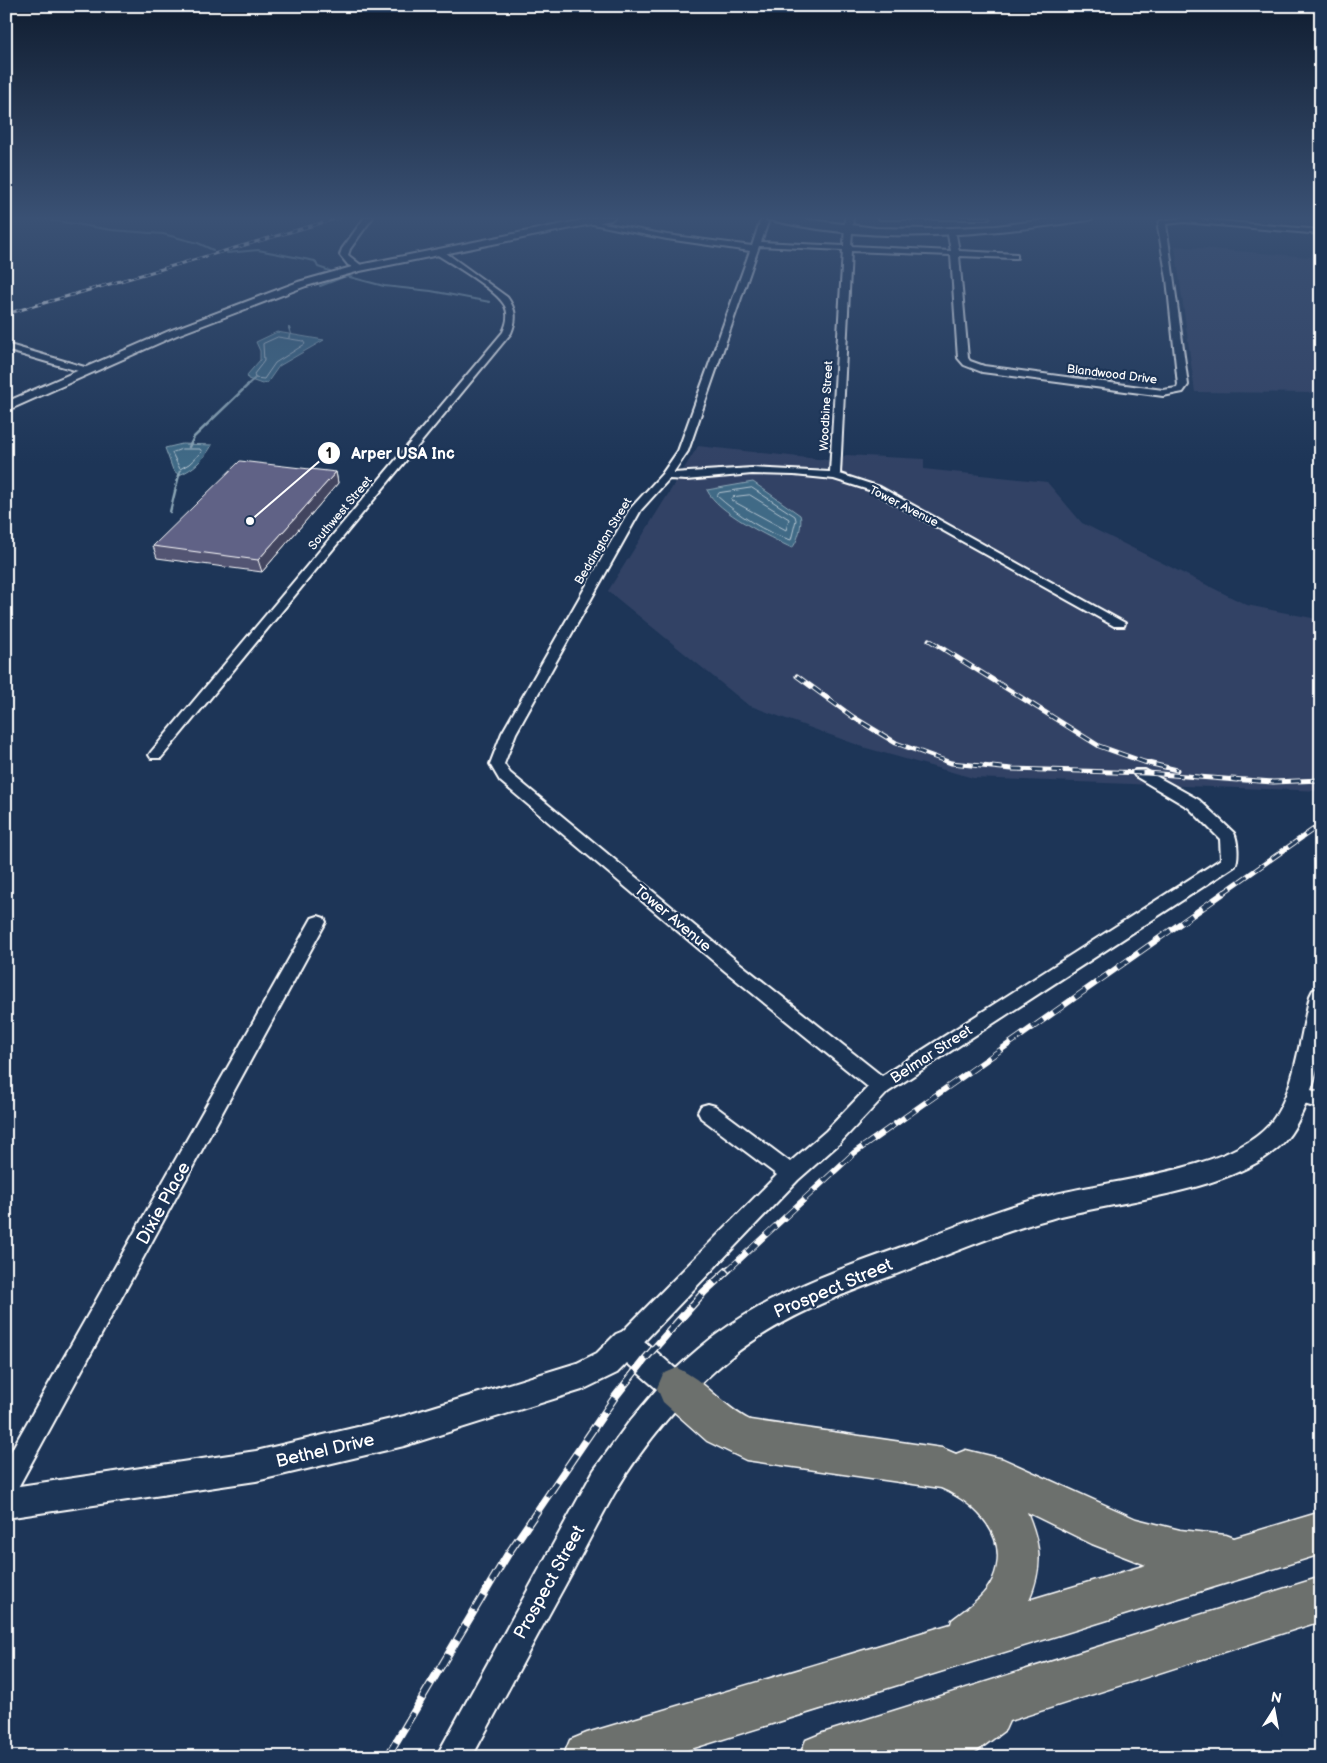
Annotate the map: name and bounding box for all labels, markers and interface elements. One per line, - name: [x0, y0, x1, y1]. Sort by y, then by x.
- street label: Woodbine Street: [817, 360, 836, 451]
- street label: Blandwood Drive: [1066, 362, 1158, 387]
- callout: Arper USA Inc: [317, 437, 465, 468]
- text: 1: [326, 444, 332, 463]
- text: Arper USA Inc: [350, 445, 455, 464]
- street label: Southwest Street: [305, 473, 376, 553]
- street label: Tower Avenue: [867, 483, 941, 530]
- street label: Beddington Street: [572, 495, 635, 587]
- street label: Tower Avenue: [630, 881, 715, 956]
- street label: Belmar Street: [887, 1021, 976, 1088]
- street label: Dixie Place: [132, 1158, 195, 1248]
- street label: Prospect Street: [771, 1254, 896, 1323]
- street label: Bethel Drive: [274, 1429, 377, 1472]
- street label: Prospect Street: [510, 1521, 590, 1643]
- north arrow: [1250, 1686, 1300, 1736]
- text: N: [1270, 1688, 1283, 1707]

